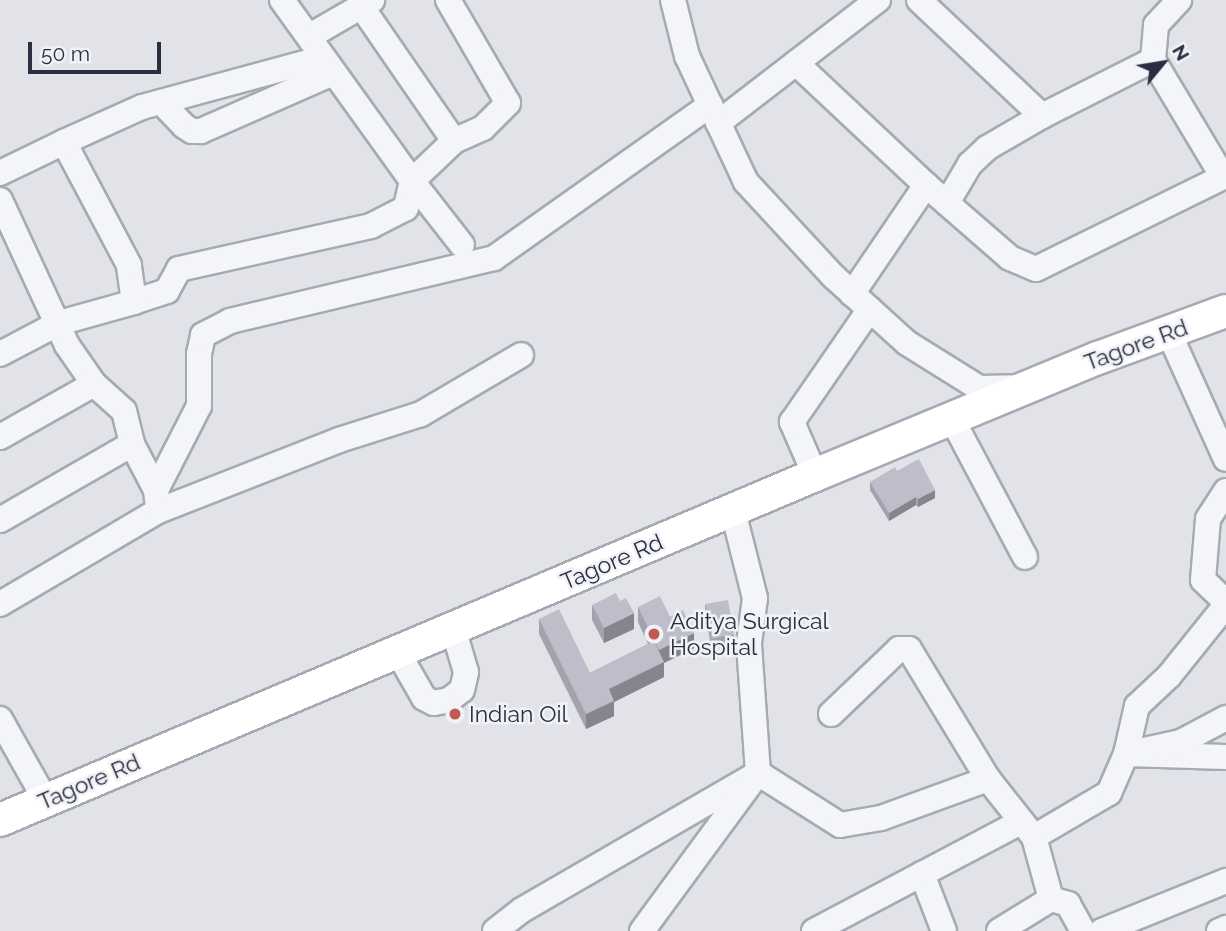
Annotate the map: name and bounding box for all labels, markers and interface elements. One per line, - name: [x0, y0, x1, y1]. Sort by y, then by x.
- scale bar: [32, 28, 164, 72]
- north arrow: [1128, 28, 1198, 98]
- text: 50 m: [41, 41, 90, 66]
- text: N: [1168, 41, 1194, 64]
- street label: Tagore Rd: [1080, 314, 1192, 376]
- street label: Tagore Rd: [557, 528, 667, 596]
- place label: Aditya Surgical Hospital: [670, 607, 829, 661]
- marker: Aditya Surgical Hospital: [644, 624, 664, 644]
- place label: Indian Oil: [469, 700, 568, 728]
- marker: Indian Oil: [447, 706, 463, 722]
- street label: Tagore Rd: [34, 748, 144, 816]

